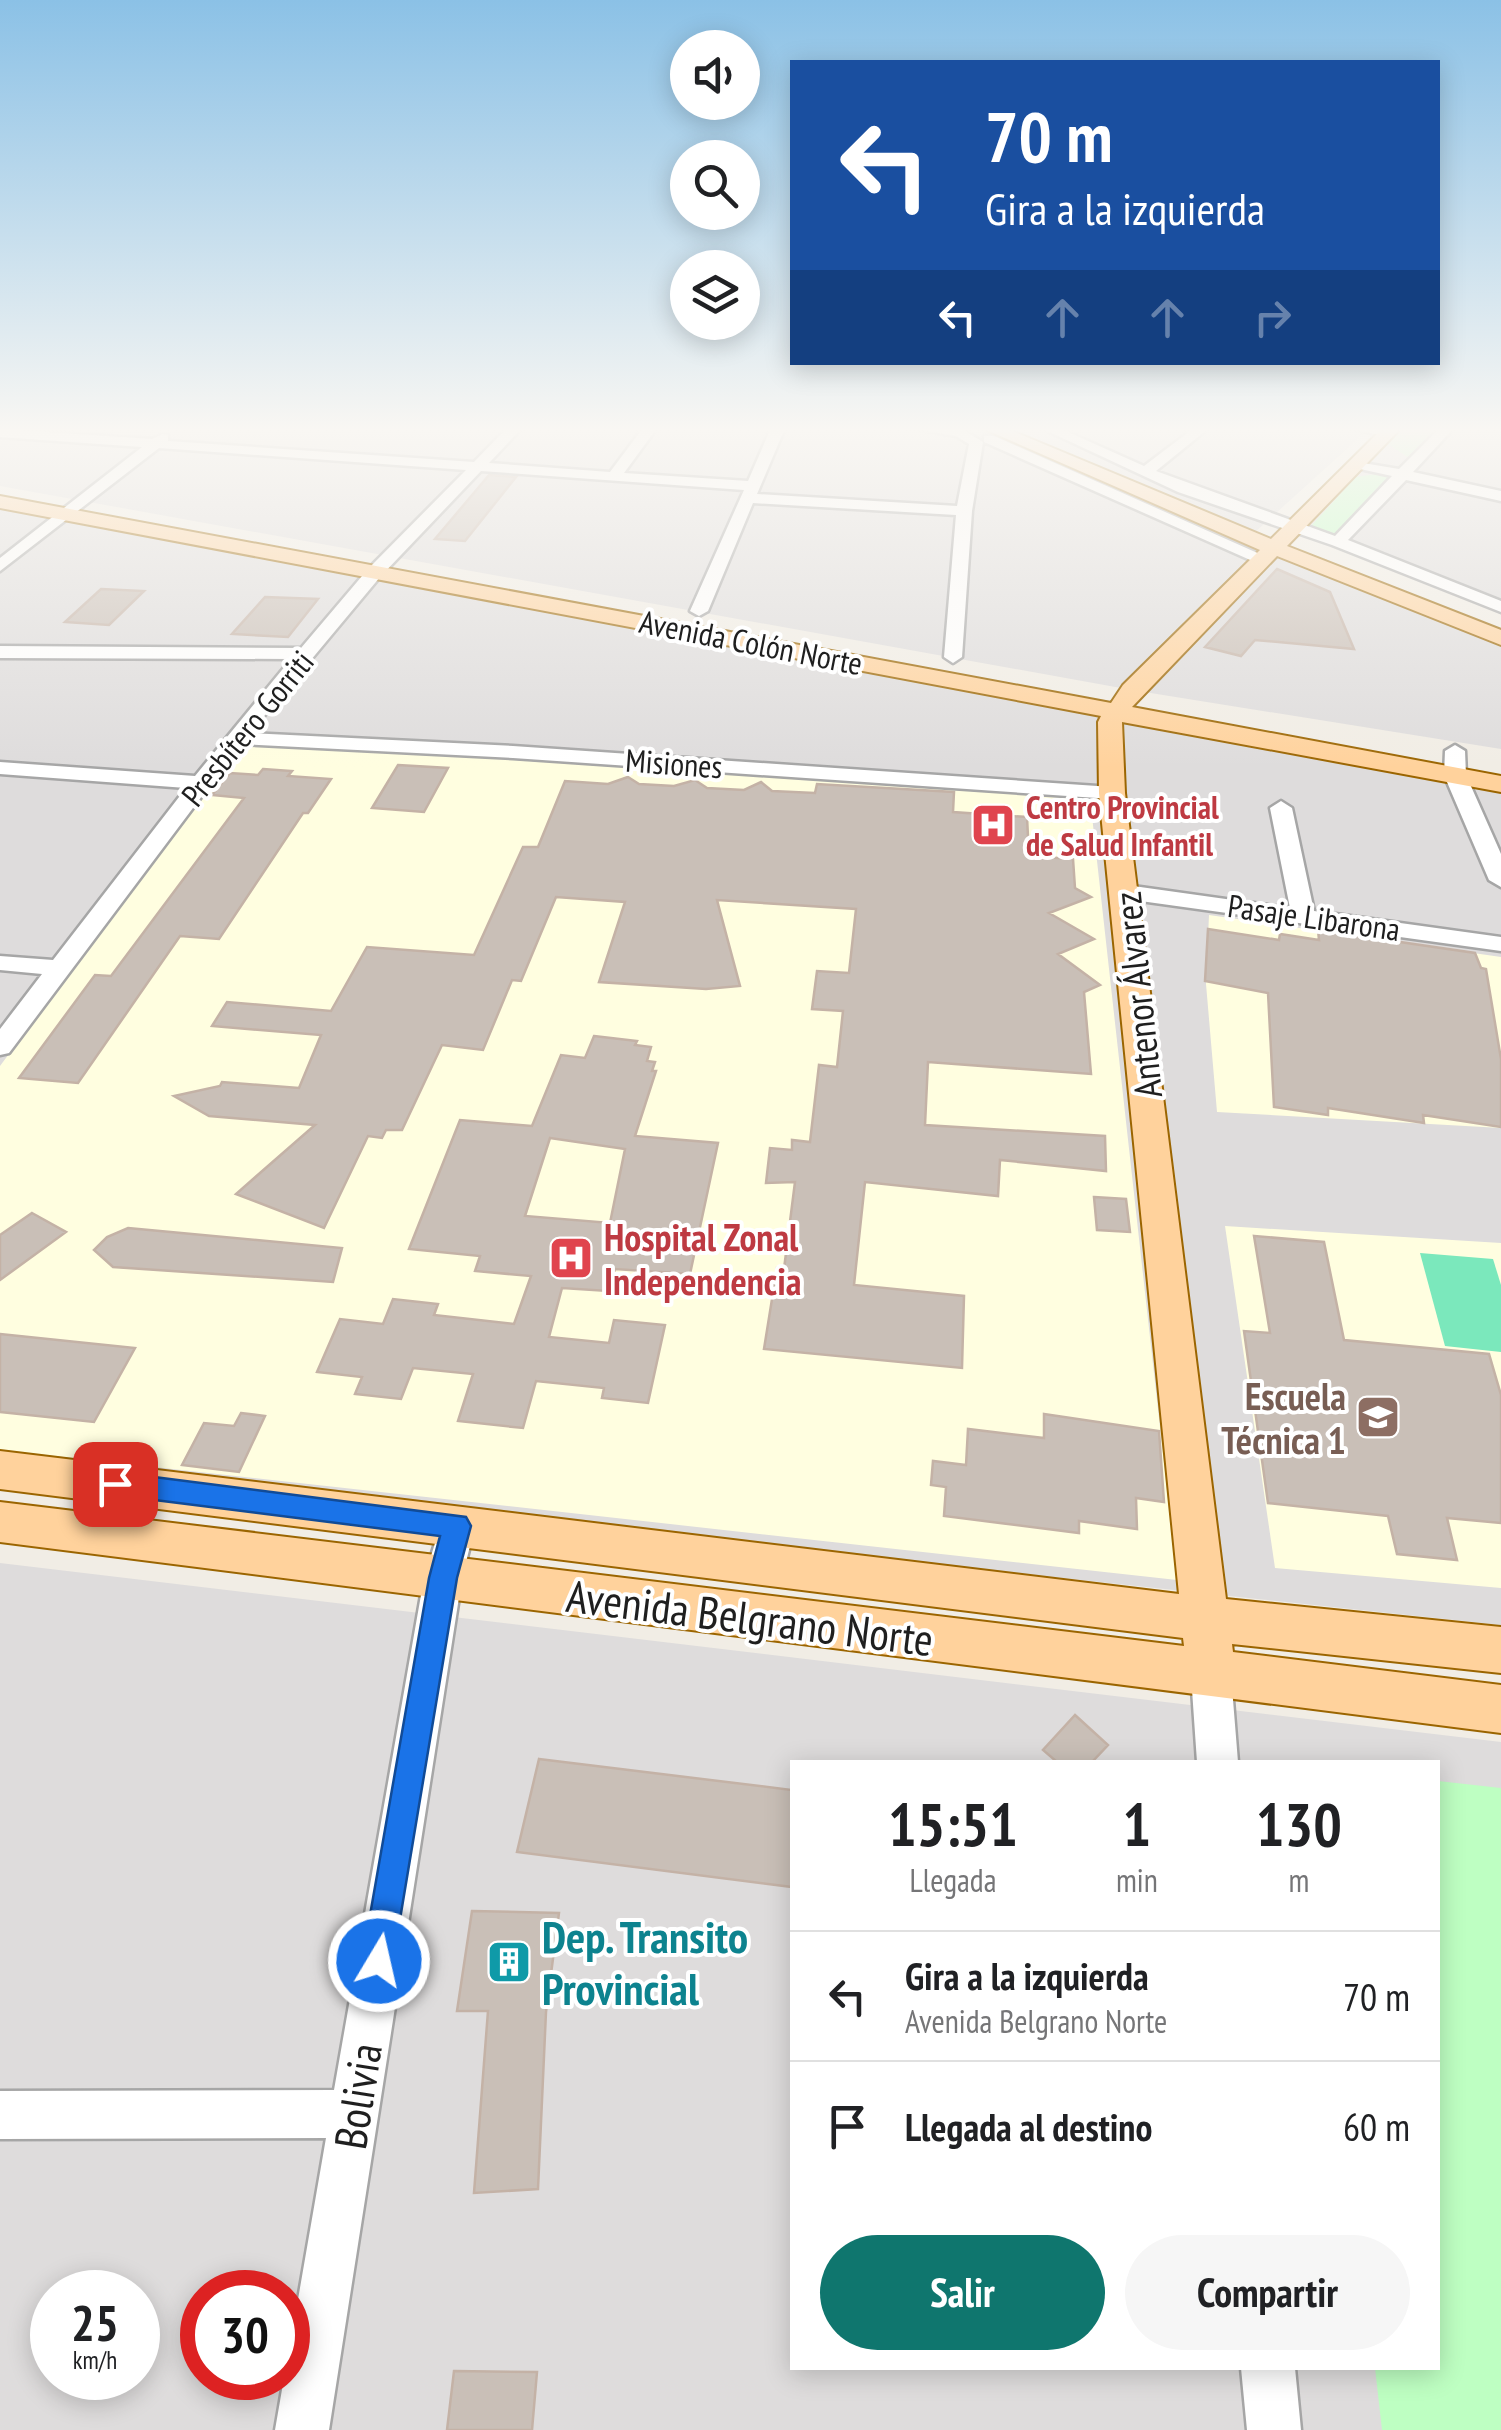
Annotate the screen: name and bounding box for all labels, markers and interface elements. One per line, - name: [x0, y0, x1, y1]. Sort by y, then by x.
- map controls: [670, 30, 760, 340]
- button: sound: [670, 30, 760, 120]
- text: 70 m: [985, 91, 1113, 181]
- icon: left: [820, 100, 950, 230]
- button: search: [670, 140, 760, 230]
- text: Gira a la izquierda: [985, 179, 1265, 237]
- button: layers: [670, 250, 760, 340]
- icon: left: [930, 290, 985, 345]
- icon: ahead: [1035, 290, 1090, 345]
- icon: ahead: [1140, 290, 1195, 345]
- icon: right: [1245, 290, 1300, 345]
- street label: Avenida Colón Norte: [636, 600, 866, 684]
- street label: Presbítero Gorriti: [171, 642, 323, 814]
- street label: Misiones: [624, 739, 724, 787]
- place label: Centro Provincial de Salud Infantil: [1026, 786, 1219, 865]
- hospital icon: Centro Provincial de Salud Infantil: [970, 802, 1016, 848]
- street label: Pasaje Libarona: [1225, 884, 1403, 950]
- street label: Antenor Álvarez: [1102, 889, 1172, 1101]
- place label: Hospital Zonal Independencia: [604, 1212, 801, 1305]
- hospital icon: Hospital Zonal Independencia: [548, 1235, 594, 1281]
- place label: Escuela Técnica 1: [1221, 1371, 1346, 1464]
- school or university icon: Escuela Técnica 1: [1355, 1394, 1401, 1440]
- pin: [73, 1442, 158, 1527]
- icon: arrive: [88, 1457, 143, 1512]
- street label: Avenida Belgrano Norte: [563, 1566, 937, 1668]
- text: 15:51: [888, 1785, 1018, 1863]
- text: 1: [1123, 1785, 1151, 1863]
- text: 130: [1256, 1785, 1342, 1863]
- text: Llegada: [909, 1859, 996, 1901]
- text: min: [1116, 1859, 1158, 1901]
- text: m: [1288, 1859, 1309, 1901]
- place label: Dep. Transito Provincial: [542, 1907, 748, 2017]
- position arrow: [327, 1909, 431, 2013]
- building icon: Dep. Transito Provincial: [486, 1939, 532, 1985]
- text: Gira a la izquierda: [905, 1951, 1149, 2000]
- icon: left: [820, 1969, 875, 2024]
- text: 70 m: [1343, 1972, 1410, 2021]
- text: Avenida Belgrano Norte: [905, 2000, 1167, 2042]
- street label: Bolivia: [320, 2039, 394, 2153]
- icon: arrive: [820, 2099, 875, 2154]
- text: Llegada al destino: [905, 2102, 1152, 2151]
- text: 60 m: [1343, 2102, 1410, 2151]
- button: Salir: [820, 2235, 1105, 2350]
- button: Compartir: [1125, 2235, 1410, 2350]
- speed limit sign: 30: [180, 2270, 310, 2400]
- text: 25: [71, 2290, 119, 2355]
- text: km/h: [73, 2344, 117, 2376]

